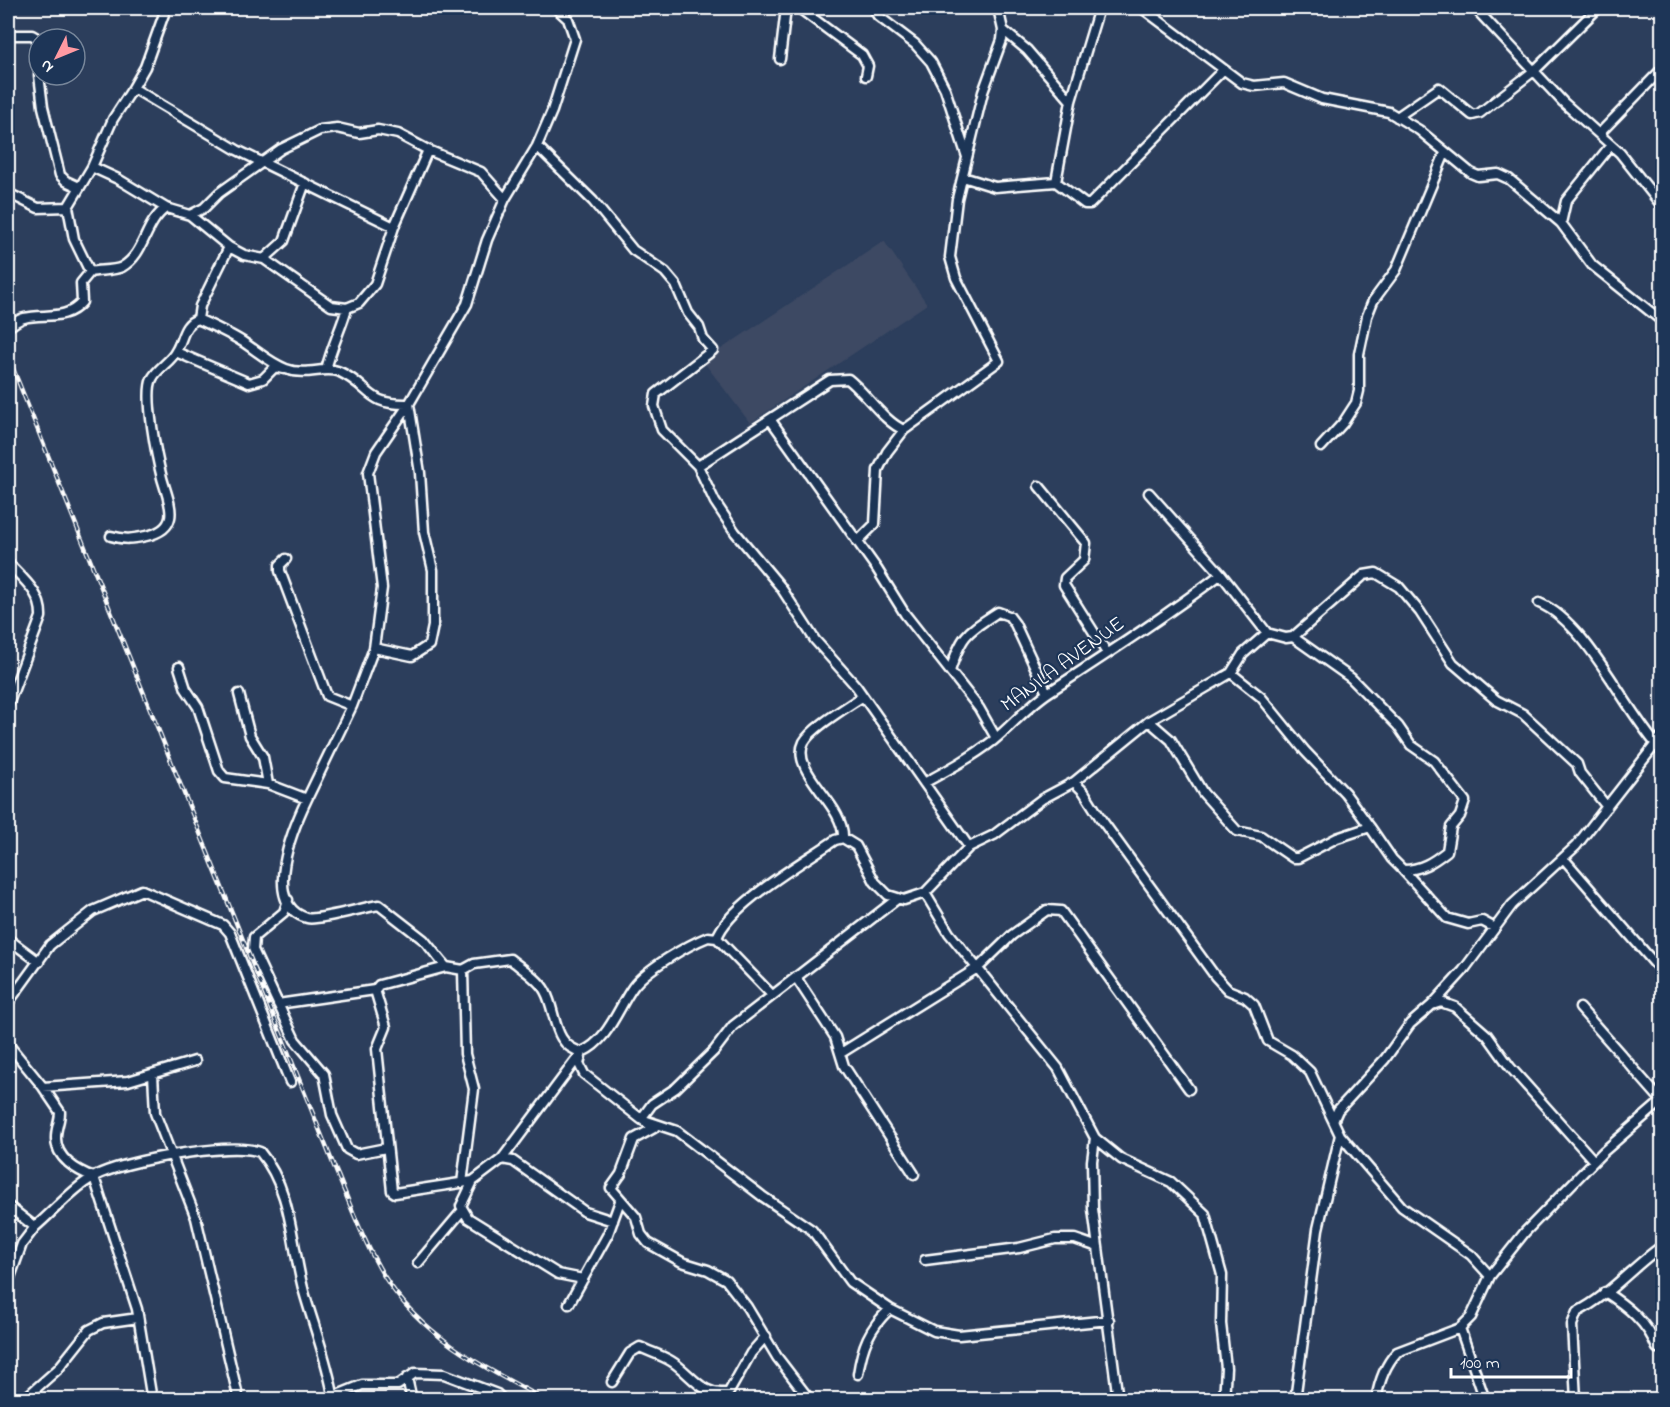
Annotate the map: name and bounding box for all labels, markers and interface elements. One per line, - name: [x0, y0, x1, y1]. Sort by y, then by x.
- north arrow: [27, 27, 87, 87]
- text: N: [35, 54, 60, 78]
- street label: MANILA AVENUE: [995, 610, 1131, 720]
- scale bar: [1451, 1341, 1571, 1379]
- text: 100 m: [1460, 1351, 1500, 1377]

